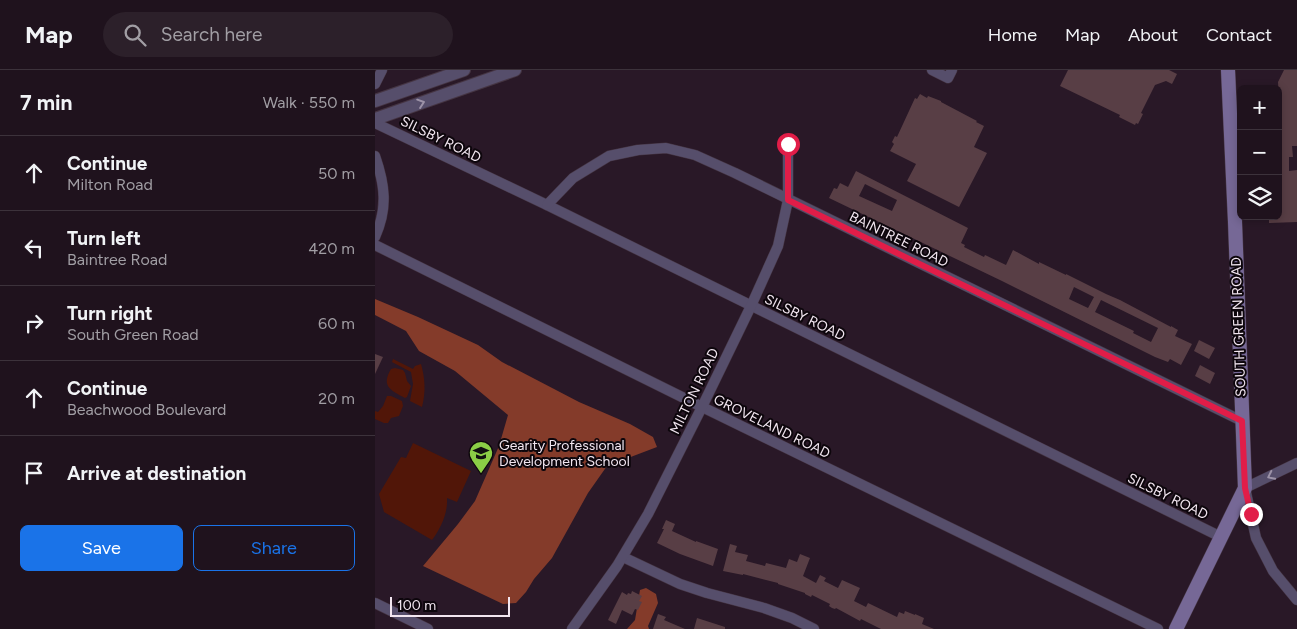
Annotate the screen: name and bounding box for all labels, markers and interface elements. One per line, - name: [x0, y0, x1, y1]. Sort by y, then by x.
- search box: [103, 12, 453, 57]
- text: Map: [25, 20, 73, 49]
- icon: search: [121, 21, 149, 49]
- text: Search here: [161, 23, 262, 46]
- text: Home: [988, 24, 1037, 46]
- text: Map: [1065, 24, 1100, 46]
- text: About: [1128, 24, 1178, 46]
- text: Contact: [1206, 24, 1272, 46]
- map controls: [1237, 85, 1282, 220]
- button: +: [1237, 85, 1282, 130]
- text: 7 min: [20, 90, 72, 115]
- text: Walk · 550 m: [263, 93, 355, 112]
- one-way arrow: [416, 99, 425, 109]
- street label: SILSBY ROAD: [398, 113, 484, 166]
- button: −: [1237, 130, 1282, 175]
- route start: [777, 133, 800, 156]
- text: Continue: [67, 152, 147, 175]
- icon: ahead: [20, 159, 48, 187]
- text: 50 m: [318, 164, 355, 183]
- text: Milton Road: [67, 175, 153, 194]
- button: layers: [1237, 175, 1282, 220]
- street label: BAINTREE ROAD: [847, 208, 951, 271]
- text: Turn left: [67, 227, 141, 250]
- icon: left: [20, 234, 48, 262]
- text: 420 m: [308, 239, 355, 258]
- text: Baintree Road: [67, 250, 167, 269]
- street label: SOUTH GREEN ROAD: [1228, 257, 1249, 397]
- street label: SILSBY ROAD: [762, 291, 848, 344]
- text: Turn right: [67, 302, 153, 325]
- icon: right: [20, 309, 48, 337]
- text: 60 m: [318, 314, 355, 333]
- text: South Green Road: [67, 325, 199, 344]
- street label: MILTON ROAD: [666, 345, 723, 437]
- text: Continue: [67, 377, 147, 400]
- icon: ahead: [20, 384, 48, 412]
- text: 20 m: [318, 389, 355, 408]
- street label: GROVELAND ROAD: [711, 391, 833, 462]
- text: Beachwood Boulevard: [67, 400, 227, 419]
- place label: Gearity Professional Development School: [499, 437, 630, 470]
- school or university icon: Gearity Professional Development School: [468, 440, 494, 474]
- icon: arrive: [20, 459, 48, 487]
- text: Arrive at destination: [67, 462, 246, 485]
- street label: SILSBY ROAD: [1125, 470, 1211, 523]
- one-way arrow: [1267, 470, 1276, 480]
- route end: [1240, 503, 1263, 526]
- button: Save: [20, 525, 183, 571]
- button: Share: [193, 525, 355, 571]
- scale bar: [390, 594, 510, 617]
- text: 100 m: [397, 597, 436, 614]

